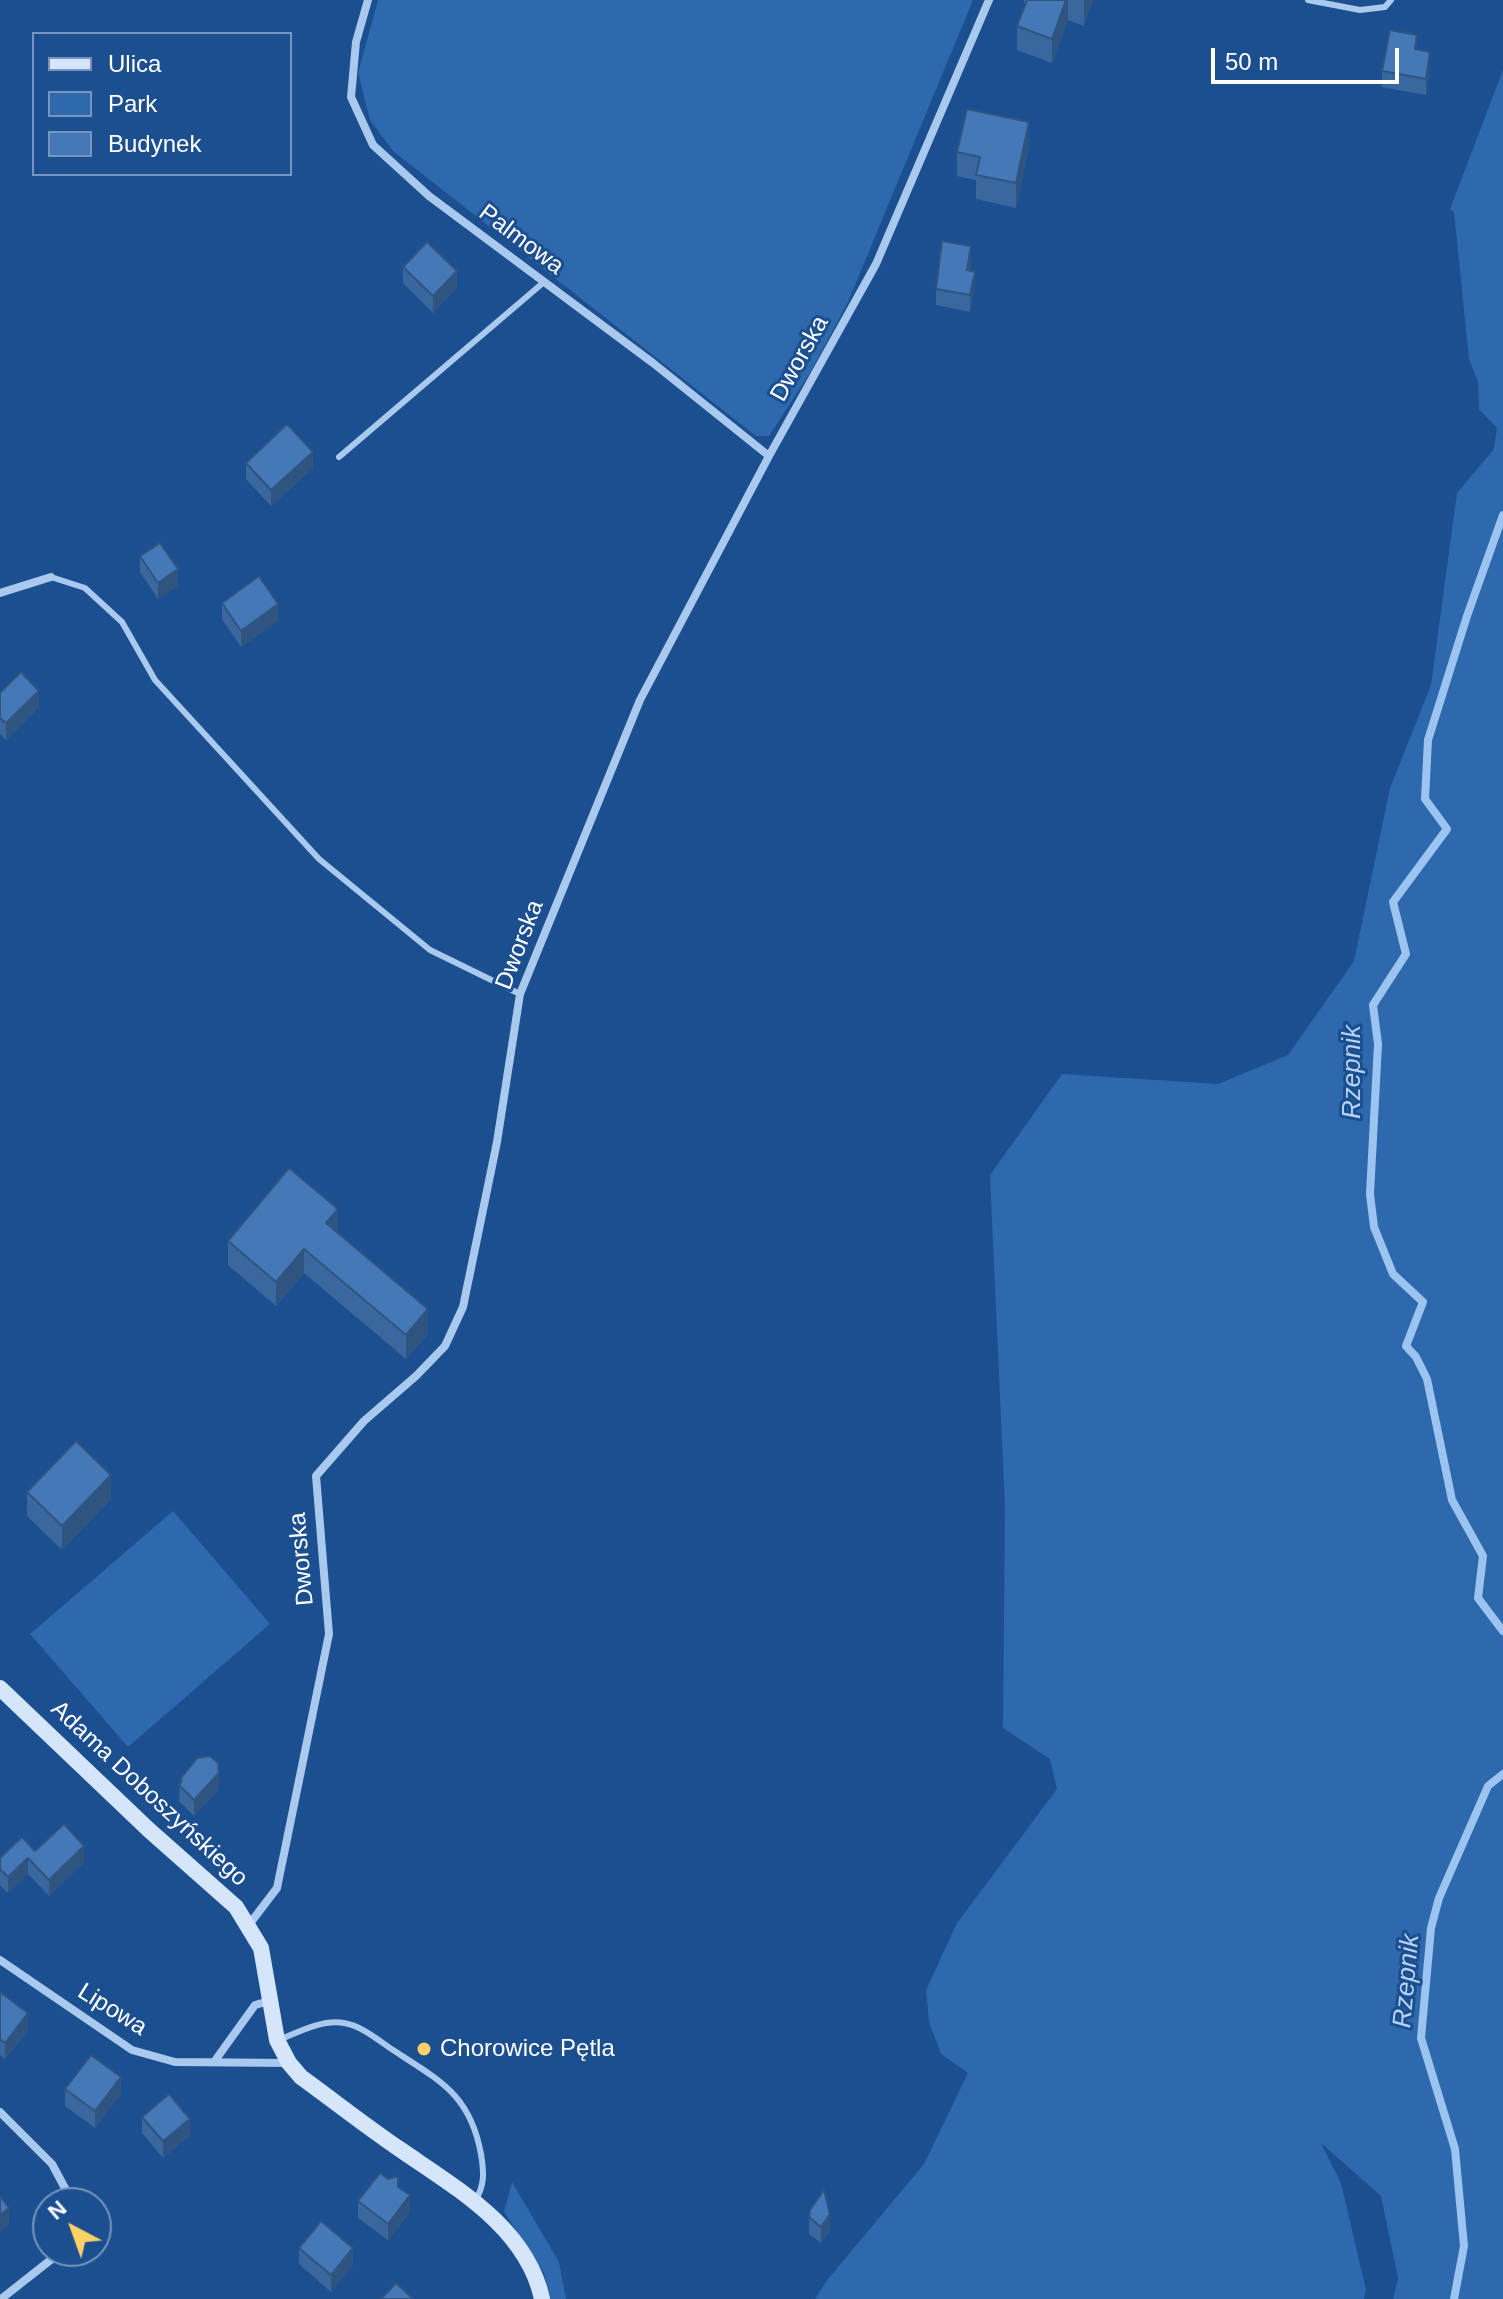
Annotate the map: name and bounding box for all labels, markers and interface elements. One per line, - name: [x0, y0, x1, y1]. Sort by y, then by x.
- legend: [32, 32, 292, 176]
- scale bar: [1215, 32, 1403, 82]
- text: 50 m: [1225, 48, 1278, 75]
- text: Ulica: [108, 50, 161, 77]
- text: Park: [108, 90, 157, 117]
- text: Budynek: [108, 130, 201, 157]
- street label: Palmowa: [473, 199, 569, 281]
- street label: Dworska: [765, 311, 835, 407]
- street label: Dworska: [490, 896, 550, 994]
- water label: Rzepnik: [1337, 1025, 1369, 1119]
- street label: Dworska: [284, 1511, 320, 1607]
- street label: Adama Doboszyńskiego: [45, 1695, 253, 1893]
- water label: Rzepnik: [1387, 1933, 1427, 2029]
- street label: Lipowa: [72, 1978, 152, 2042]
- place label: Chorowice Pętla: [440, 2035, 615, 2063]
- marker: Chorowice Pętla: [415, 2040, 433, 2058]
- north arrow: [32, 2187, 112, 2267]
- text: N: [43, 2195, 71, 2225]

